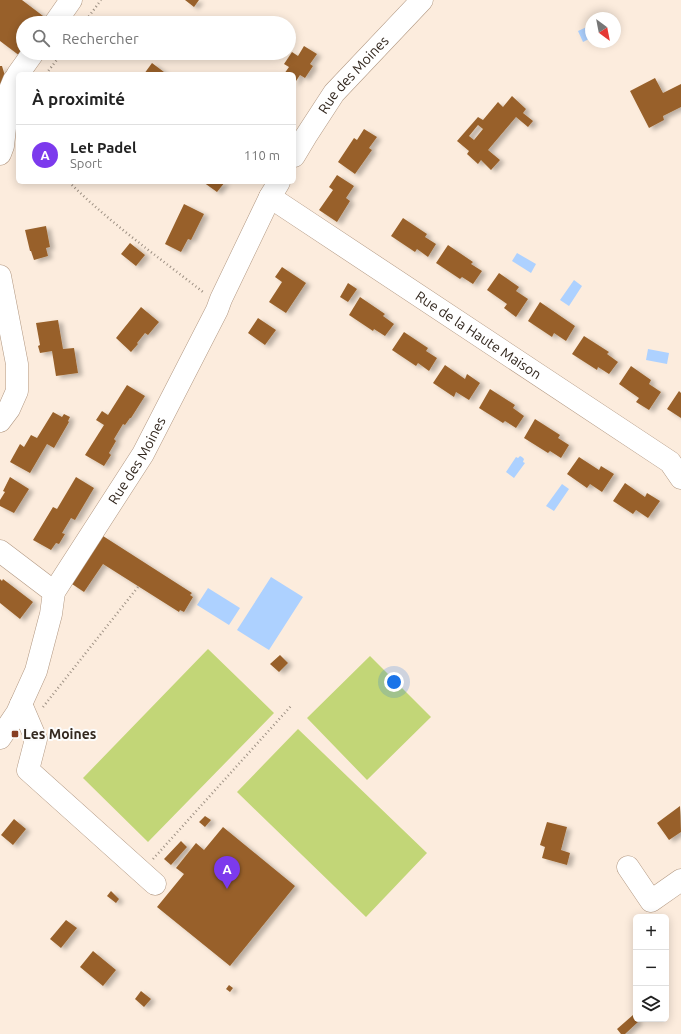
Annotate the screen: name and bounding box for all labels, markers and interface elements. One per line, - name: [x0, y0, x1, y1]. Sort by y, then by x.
- north arrow: [585, 12, 621, 48]
- search box: [16, 16, 296, 60]
- icon: search: [30, 27, 52, 49]
- text: Rechercher: [62, 30, 139, 47]
- street label: Rue des Moines: [315, 33, 392, 117]
- text: À proximité: [32, 89, 125, 108]
- text: Let Padel: [70, 139, 136, 156]
- text: A: [40, 148, 50, 162]
- text: 110 m: [244, 148, 280, 162]
- text: Sport: [70, 156, 102, 170]
- street label: Rue de la Haute Maison: [413, 288, 544, 382]
- street label: Rue des Moines: [105, 414, 169, 507]
- your location: [384, 672, 404, 692]
- place label: Les Moines: [23, 726, 97, 742]
- marker: Les Moines: [10, 729, 20, 739]
- pin: A: [214, 856, 240, 889]
- map controls: [633, 914, 669, 1022]
- button: +: [633, 914, 669, 950]
- button: −: [633, 950, 669, 986]
- button: layers: [633, 986, 669, 1022]

